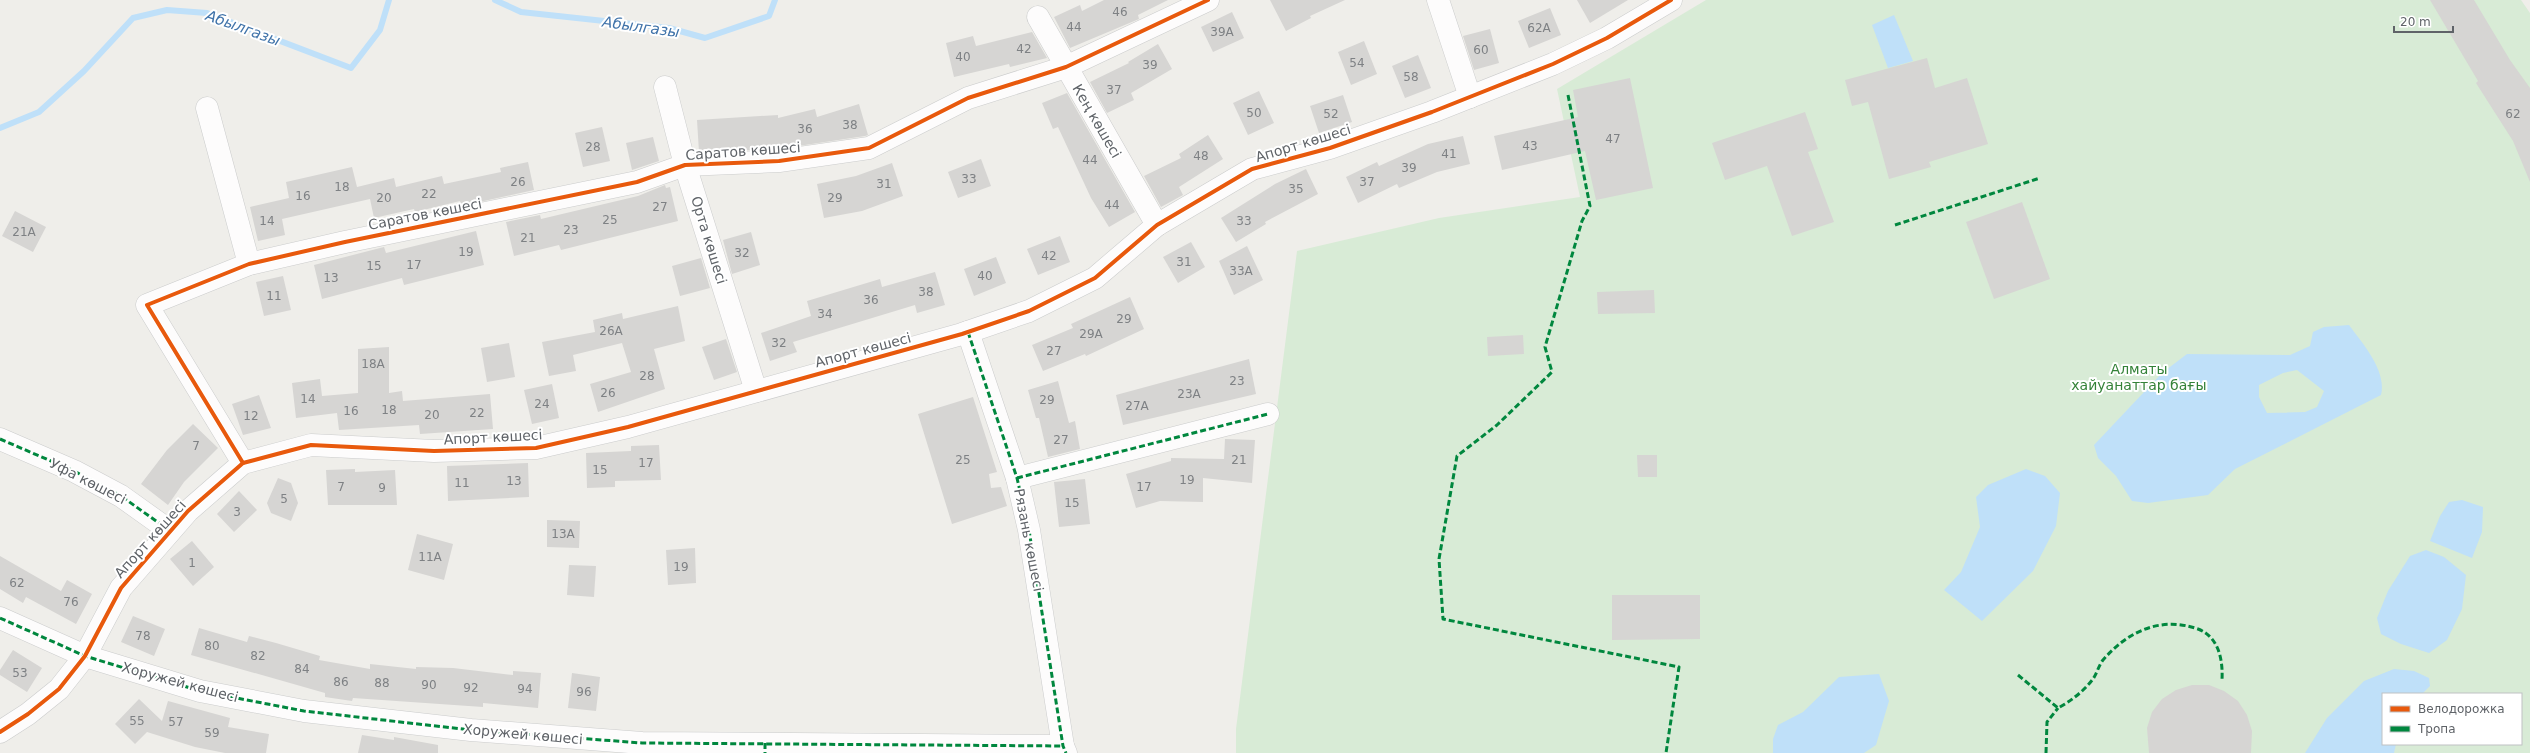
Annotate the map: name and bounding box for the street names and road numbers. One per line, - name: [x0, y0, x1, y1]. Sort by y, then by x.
- street label: Кең көшесі: [1069, 81, 1125, 161]
- street label: Апорт көшесі: [1253, 121, 1353, 165]
- street label: Саратов көшесі: [685, 139, 801, 163]
- street label: Орта көшесі: [688, 194, 730, 286]
- street label: Саратов көшесі: [367, 195, 483, 233]
- street label: Апорт көшесі: [813, 329, 913, 371]
- street label: Апорт көшесі: [443, 426, 543, 448]
- street label: Уфа көшесі: [47, 455, 129, 507]
- street label: Рязань көшесі: [1011, 487, 1047, 593]
- street label: Апорт көшесі: [111, 497, 189, 581]
- street label: Хоружей көшесі: [120, 659, 240, 705]
- street label: Хоружей көшесі: [462, 721, 584, 747]

